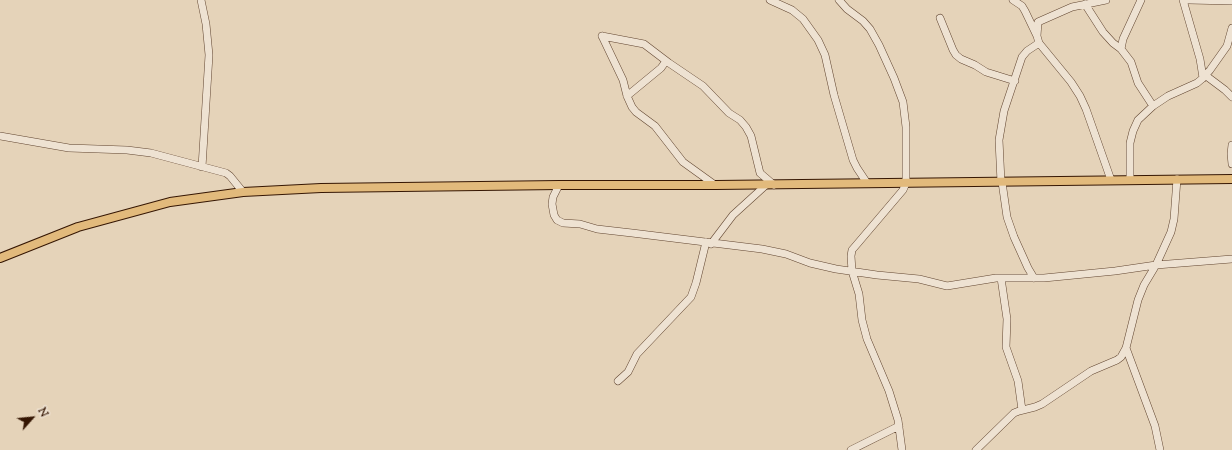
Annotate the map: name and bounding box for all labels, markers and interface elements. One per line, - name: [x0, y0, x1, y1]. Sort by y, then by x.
- north arrow: [12, 398, 52, 438]
- text: N: [34, 405, 52, 420]

